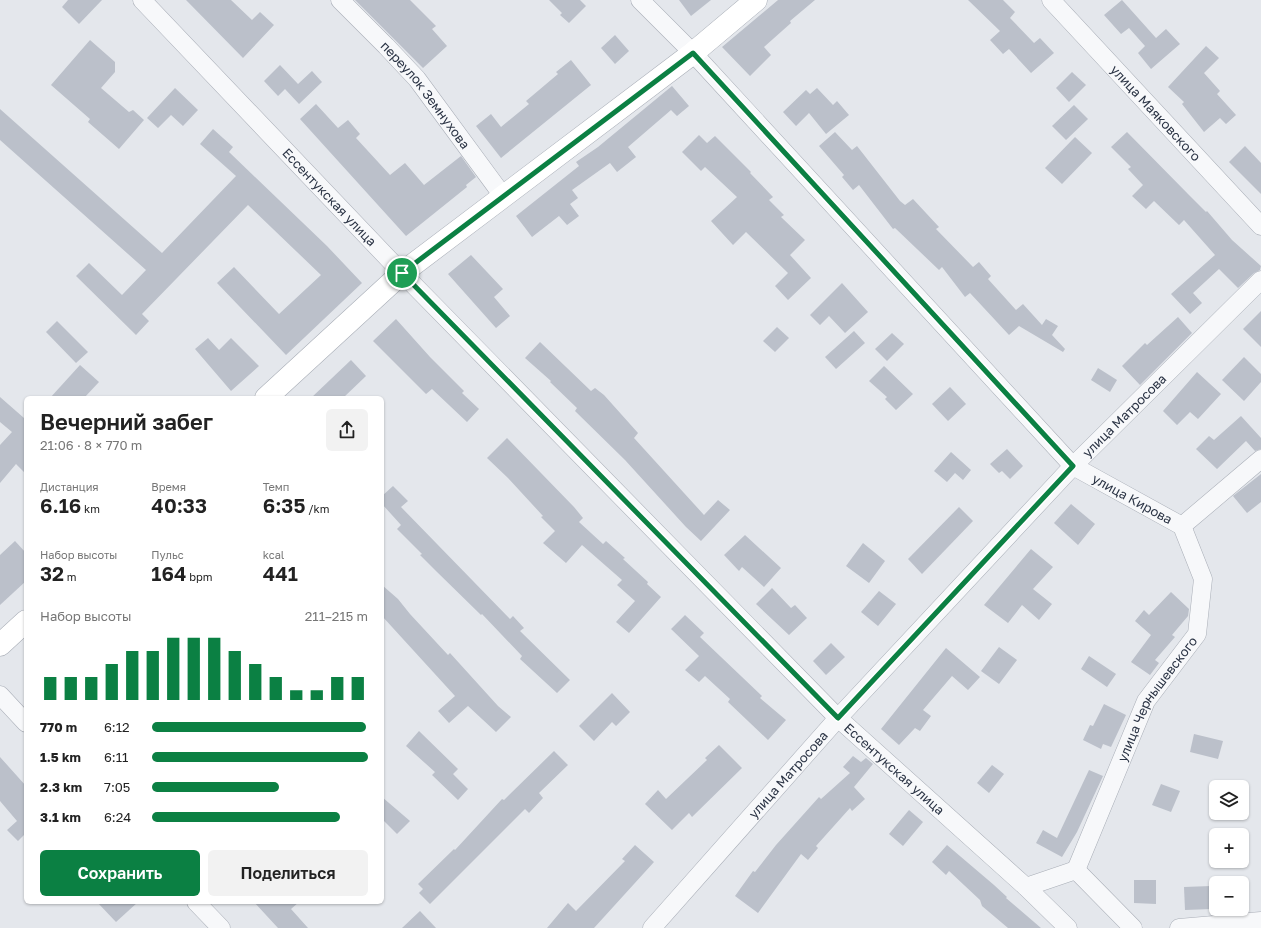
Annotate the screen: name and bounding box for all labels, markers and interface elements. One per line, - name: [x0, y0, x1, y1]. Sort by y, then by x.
- street label: переулок Земнухова: [378, 38, 474, 152]
- street label: улица Маяковского: [1107, 61, 1205, 164]
- street label: Ессентукская улица: [279, 145, 380, 249]
- pin: [385, 256, 419, 290]
- icon: arrive: [391, 262, 413, 284]
- street label: улица Матросова: [1079, 370, 1169, 460]
- text: Вечерний забег: [40, 408, 213, 435]
- button: share: [326, 409, 368, 451]
- text: 21:06 · 8 × 770 m: [40, 437, 142, 453]
- street label: улица Кирова: [1090, 470, 1175, 527]
- text: Дистанция: [40, 480, 99, 493]
- text: Время: [151, 480, 186, 493]
- text: Темп: [263, 480, 289, 493]
- text: 6.16: [40, 493, 81, 517]
- text: 40:33: [151, 493, 207, 517]
- text: 6:35: [263, 493, 305, 517]
- text: km: [81, 502, 100, 515]
- text: /km: [305, 502, 329, 515]
- text: Набор высоты: [40, 548, 117, 561]
- text: Пульс: [151, 548, 184, 561]
- text: kcal: [263, 548, 284, 561]
- text: 32: [40, 561, 64, 585]
- text: 164: [151, 561, 186, 585]
- text: 441: [263, 561, 298, 585]
- text: m: [64, 570, 77, 583]
- text: bpm: [186, 570, 212, 583]
- text: Набор высоты: [40, 608, 131, 624]
- text: 211–215 m: [305, 608, 368, 624]
- street label: улица Чернышевского: [1114, 633, 1200, 764]
- text: 770 m: [40, 719, 77, 735]
- text: 6:12: [104, 719, 130, 735]
- street label: Ессентукская улица: [841, 720, 948, 818]
- street label: улица Матросова: [745, 727, 831, 822]
- text: 1.5 km: [40, 749, 81, 765]
- text: 6:11: [104, 749, 128, 765]
- text: 2.3 km: [40, 779, 82, 795]
- text: 7:05: [104, 779, 130, 795]
- map controls: [1209, 780, 1249, 916]
- button: layers: [1209, 780, 1249, 820]
- text: 3.1 km: [40, 809, 81, 825]
- text: 6:24: [104, 809, 131, 825]
- button: +: [1209, 828, 1249, 868]
- button: Сохранить: [40, 850, 200, 896]
- button: Поделиться: [208, 850, 368, 896]
- button: −: [1209, 876, 1249, 916]

